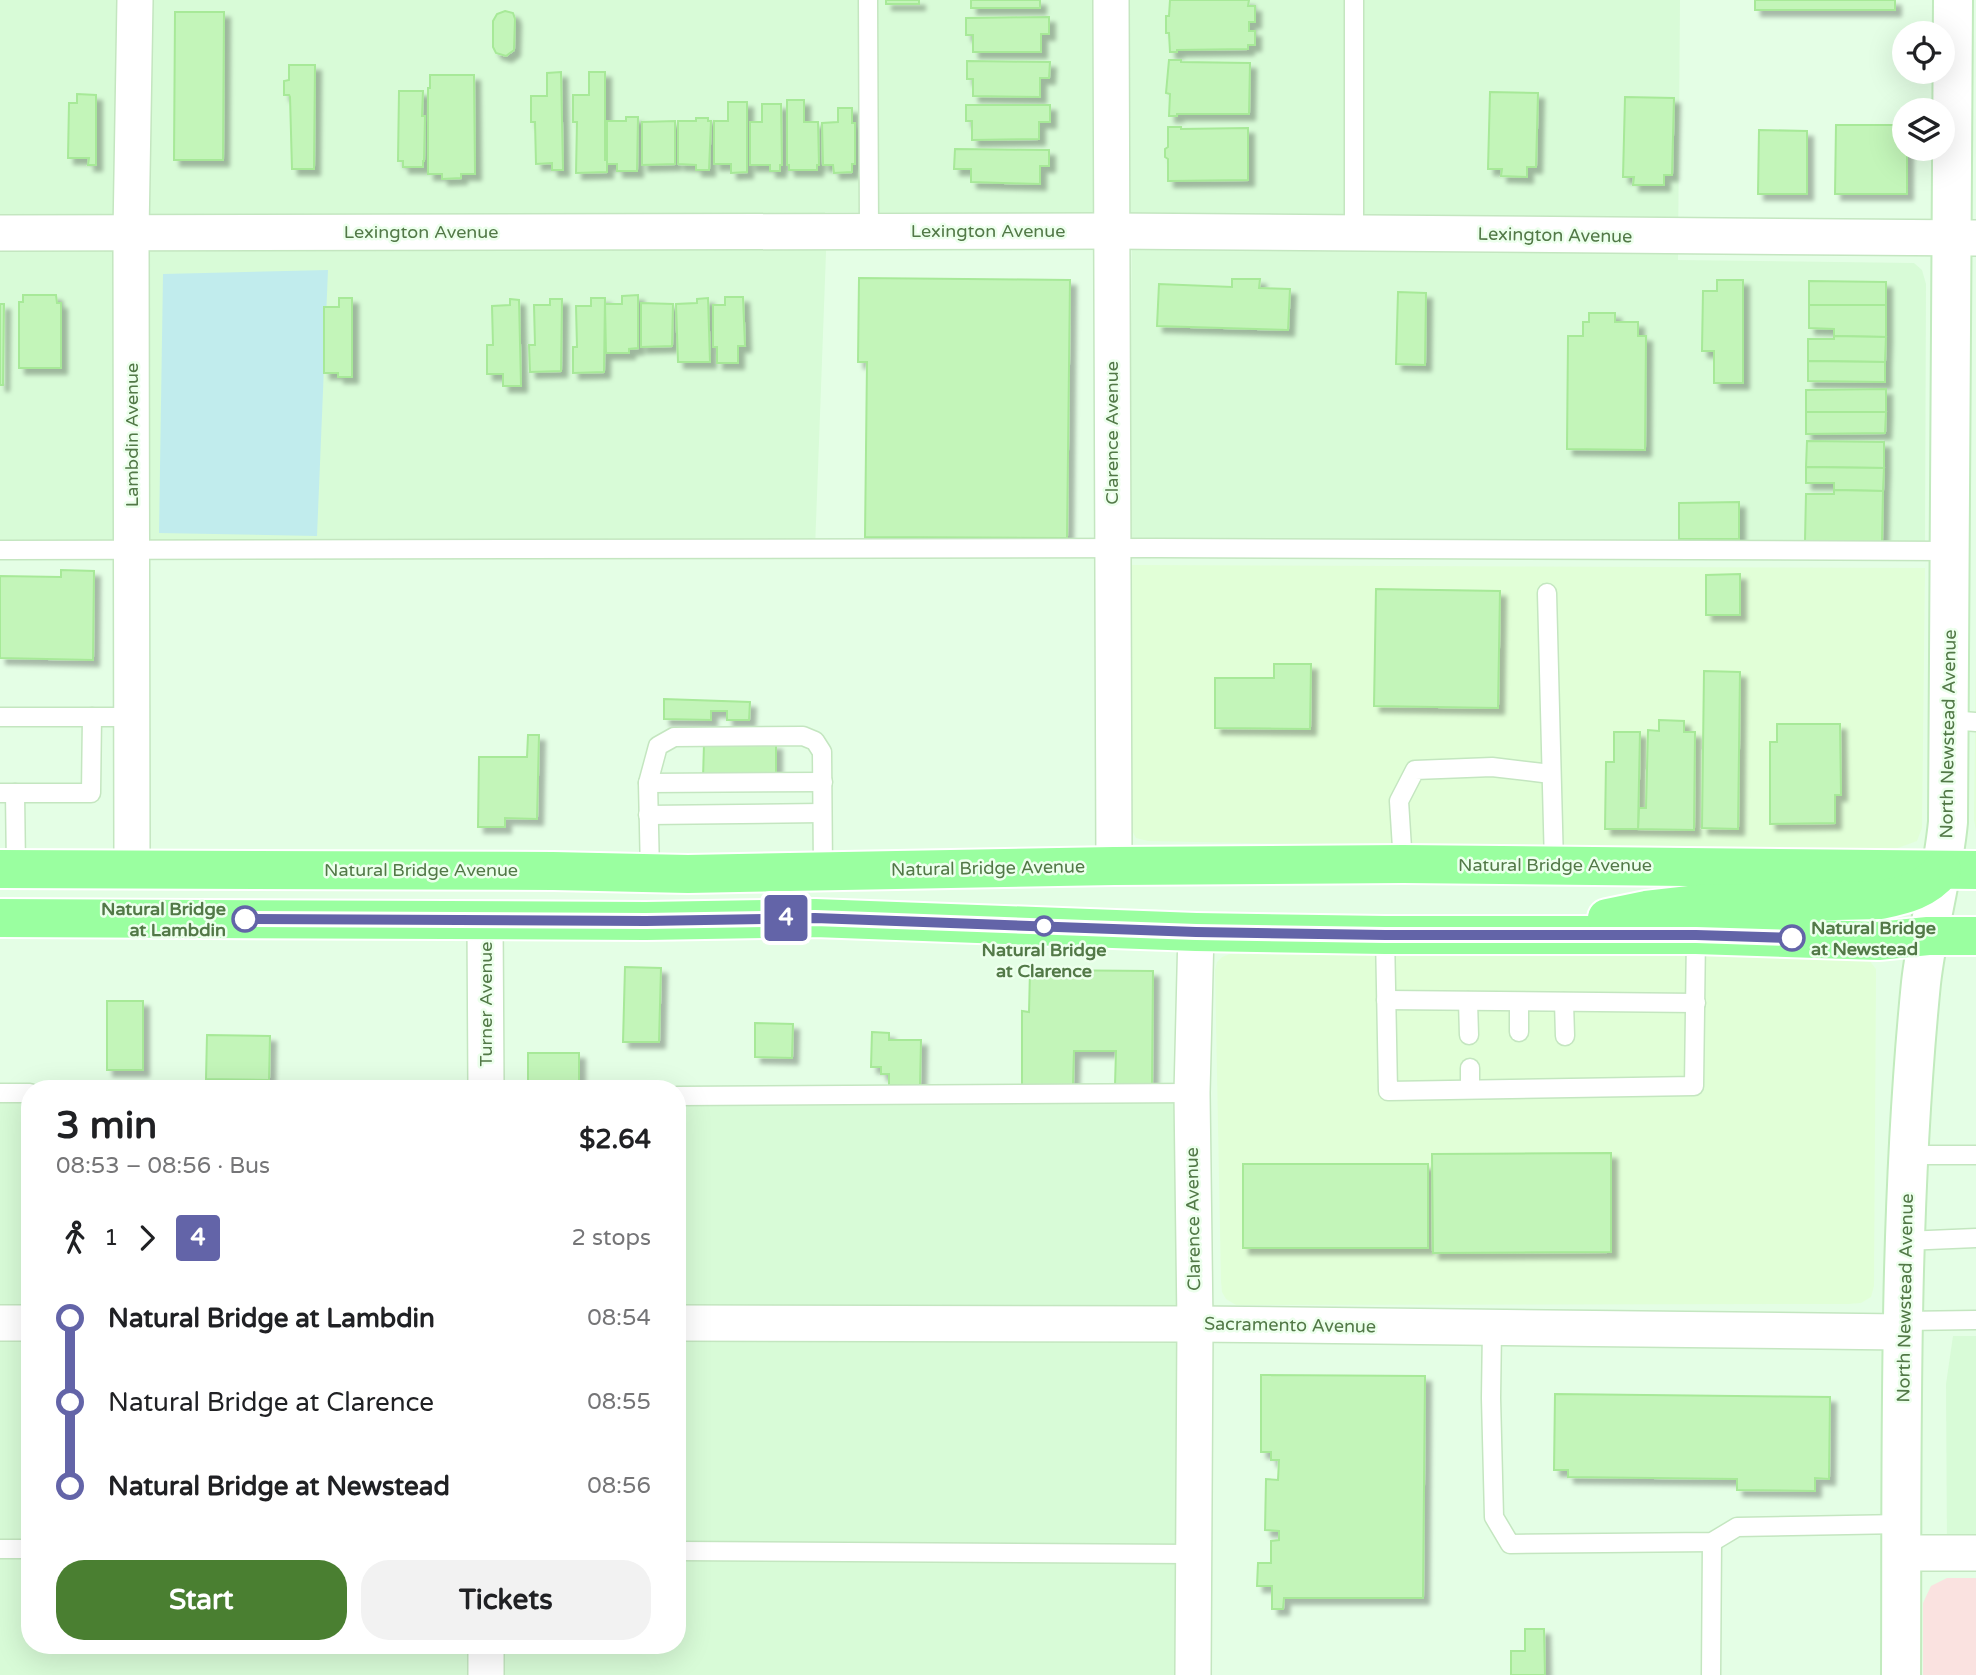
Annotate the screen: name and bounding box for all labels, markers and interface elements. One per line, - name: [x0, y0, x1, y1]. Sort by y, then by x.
- map controls: [1892, 21, 1955, 161]
- button: locate: [1892, 21, 1955, 84]
- button: layers: [1892, 98, 1955, 161]
- street label: Lexington Avenue: [911, 220, 1065, 242]
- street label: Lexington Avenue: [344, 221, 498, 243]
- street label: Lexington Avenue: [1477, 223, 1633, 247]
- street label: Clarence Avenue: [1101, 361, 1123, 505]
- street label: Lambdin Avenue: [121, 363, 143, 507]
- street label: North Newstead Avenue: [1935, 629, 1961, 839]
- street label: Natural Bridge Avenue: [1458, 854, 1652, 876]
- street label: Natural Bridge Avenue: [891, 855, 1085, 881]
- street label: Natural Bridge Avenue: [324, 859, 518, 881]
- line badge: 4: [763, 895, 809, 941]
- place label: Natural Bridge at Lambdin: [101, 898, 226, 941]
- text: 4: [778, 903, 794, 932]
- marker: Natural Bridge at Lambdin: [232, 906, 258, 932]
- marker: Natural Bridge at Clarence: [1034, 916, 1054, 936]
- place label: Natural Bridge at Newstead: [1811, 917, 1936, 960]
- marker: Natural Bridge at Newstead: [1779, 925, 1805, 951]
- place label: Natural Bridge at Clarence: [982, 939, 1107, 982]
- street label: Turner Avenue: [475, 942, 497, 1066]
- text: 3 min: [56, 1103, 157, 1149]
- text: $2.64: [579, 1124, 651, 1155]
- street label: Clarence Avenue: [1181, 1147, 1205, 1291]
- text: 08:53 – 08:56 · Bus: [56, 1152, 270, 1180]
- street label: North Newstead Avenue: [1892, 1193, 1918, 1403]
- icon: walk: [56, 1219, 94, 1257]
- icon: forward: [128, 1219, 166, 1257]
- text: 4: [190, 1223, 206, 1252]
- text: 1: [104, 1224, 118, 1252]
- text: 2 stops: [571, 1224, 651, 1252]
- text: Natural Bridge at Lambdin: [108, 1303, 435, 1334]
- text: 08:54: [587, 1304, 651, 1332]
- street label: Sacramento Avenue: [1204, 1313, 1376, 1337]
- text: Natural Bridge at Clarence: [108, 1387, 434, 1418]
- text: 08:55: [587, 1388, 651, 1416]
- text: Natural Bridge at Newstead: [108, 1471, 450, 1502]
- text: 08:56: [587, 1472, 651, 1500]
- button: Start: [56, 1560, 347, 1640]
- button: Tickets: [361, 1560, 651, 1640]

